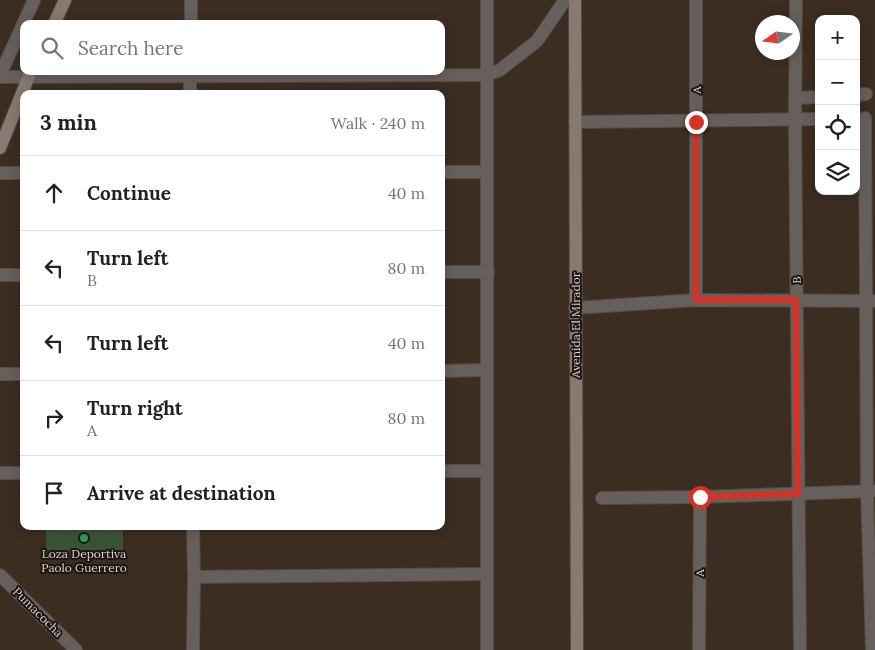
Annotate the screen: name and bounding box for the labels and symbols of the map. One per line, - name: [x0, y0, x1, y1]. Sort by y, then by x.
- north arrow: [755, 15, 800, 60]
- street label: A: [689, 86, 704, 95]
- route end: [685, 111, 708, 134]
- street label: Avenida El Mirador: [568, 271, 583, 379]
- street label: B: [789, 276, 804, 284]
- route start: [689, 486, 712, 509]
- marker: Loza Deportiva Paolo Guerrero: [78, 532, 90, 544]
- place label: Loza Deportiva Paolo Guerrero: [41, 546, 127, 575]
- street label: A: [692, 569, 707, 578]
- street label: Pumacocha: [10, 584, 66, 640]

